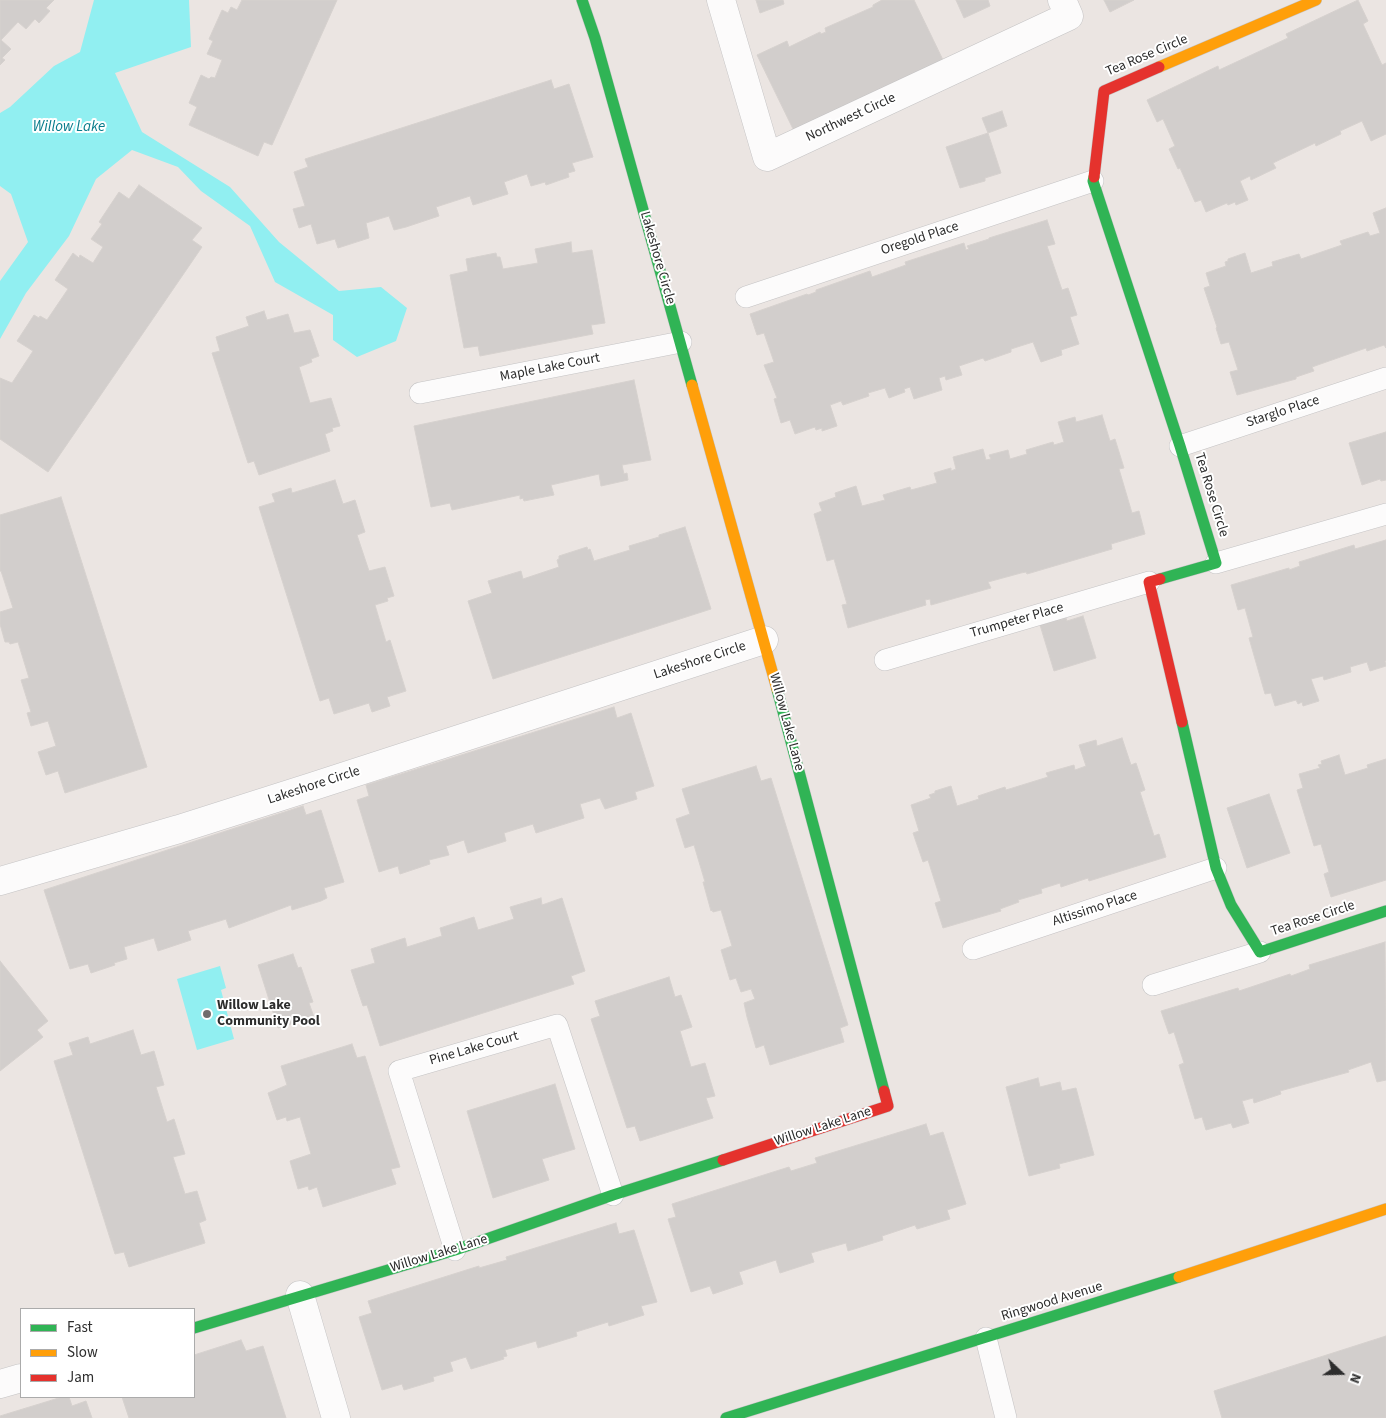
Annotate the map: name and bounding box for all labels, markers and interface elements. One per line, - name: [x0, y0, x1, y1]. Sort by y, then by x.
- street label: Tea Rose Circle: [1104, 31, 1190, 81]
- street label: Northwest Circle: [804, 90, 898, 146]
- water label: Willow Lake: [33, 119, 105, 137]
- street label: Lakeshore Circle: [636, 210, 678, 306]
- street label: Oregold Place: [879, 218, 961, 260]
- street label: Maple Lake Court: [499, 350, 601, 386]
- street label: Starglo Place: [1244, 392, 1322, 432]
- street label: Tea Rose Circle: [1190, 451, 1232, 539]
- street label: Trumpeter Place: [968, 600, 1066, 642]
- street label: Lakeshore Circle: [652, 638, 748, 684]
- street label: Willow Lake Lane: [765, 671, 807, 773]
- street label: Lakeshore Circle: [266, 763, 362, 809]
- street label: Altissimo Place: [1051, 887, 1139, 931]
- street label: Tea Rose Circle: [1269, 898, 1357, 940]
- place label: Willow Lake Community Pool: [217, 998, 320, 1030]
- marker: Willow Lake Community Pool: [201, 1008, 213, 1020]
- street label: Pine Lake Court: [428, 1028, 520, 1070]
- street label: Willow Lake Lane: [773, 1103, 873, 1151]
- street label: Willow Lake Lane: [388, 1231, 490, 1277]
- street label: Ringwood Avenue: [999, 1279, 1105, 1325]
- legend: [20, 1308, 195, 1398]
- text: Fast: [67, 1317, 93, 1338]
- text: Slow: [67, 1342, 98, 1363]
- north arrow: [1316, 1348, 1366, 1398]
- text: Jam: [67, 1367, 94, 1388]
- text: N: [1344, 1370, 1366, 1386]

